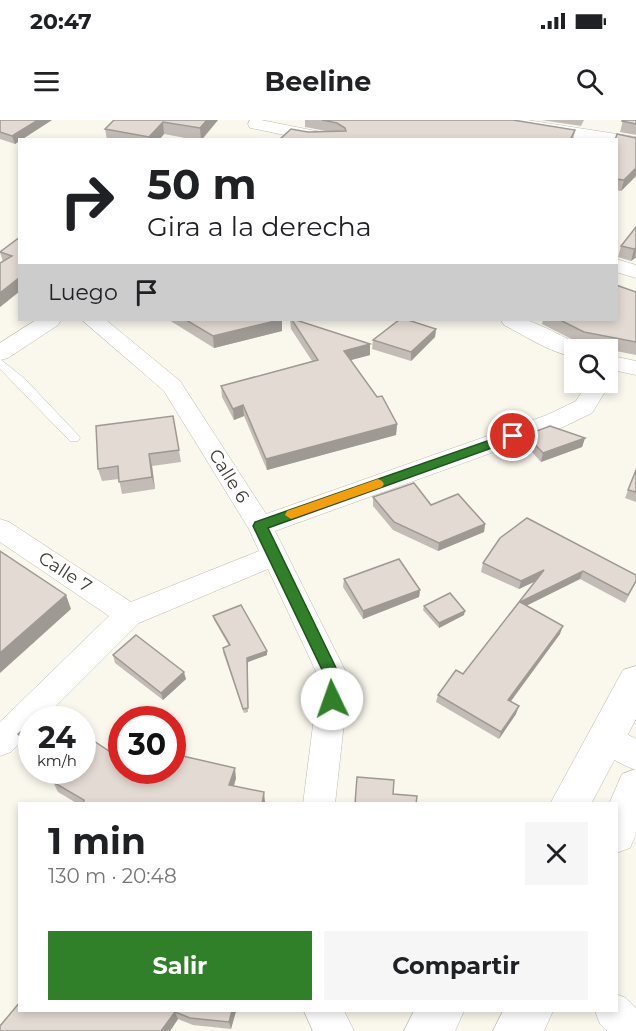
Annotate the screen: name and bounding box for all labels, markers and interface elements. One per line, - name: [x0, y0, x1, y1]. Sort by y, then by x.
- text: 20:47: [30, 8, 92, 35]
- icon: menu: [30, 65, 63, 98]
- text: Beeline: [265, 65, 371, 98]
- icon: search: [573, 65, 606, 98]
- text: 50 m: [147, 158, 256, 210]
- icon: right: [48, 162, 126, 240]
- text: Gira a la derecha: [147, 210, 372, 243]
- icon: arrive: [130, 276, 163, 309]
- text: Luego: [48, 279, 118, 306]
- map controls: [564, 339, 618, 393]
- button: search: [564, 339, 618, 393]
- pin: [487, 410, 538, 461]
- icon: arrive: [496, 419, 529, 452]
- street label: Calle 6: [204, 445, 254, 507]
- street label: Calle 7: [34, 547, 96, 597]
- position arrow: [300, 667, 364, 731]
- speed limit sign: 30: [108, 706, 186, 784]
- text: 24: [38, 719, 76, 756]
- text: km/h: [37, 751, 77, 770]
- text: 1 min: [48, 819, 146, 863]
- button: close: [525, 822, 588, 885]
- text: 130 m · 20:48: [48, 864, 177, 888]
- button: Salir: [48, 931, 312, 1000]
- button: Compartir: [324, 931, 588, 1000]

